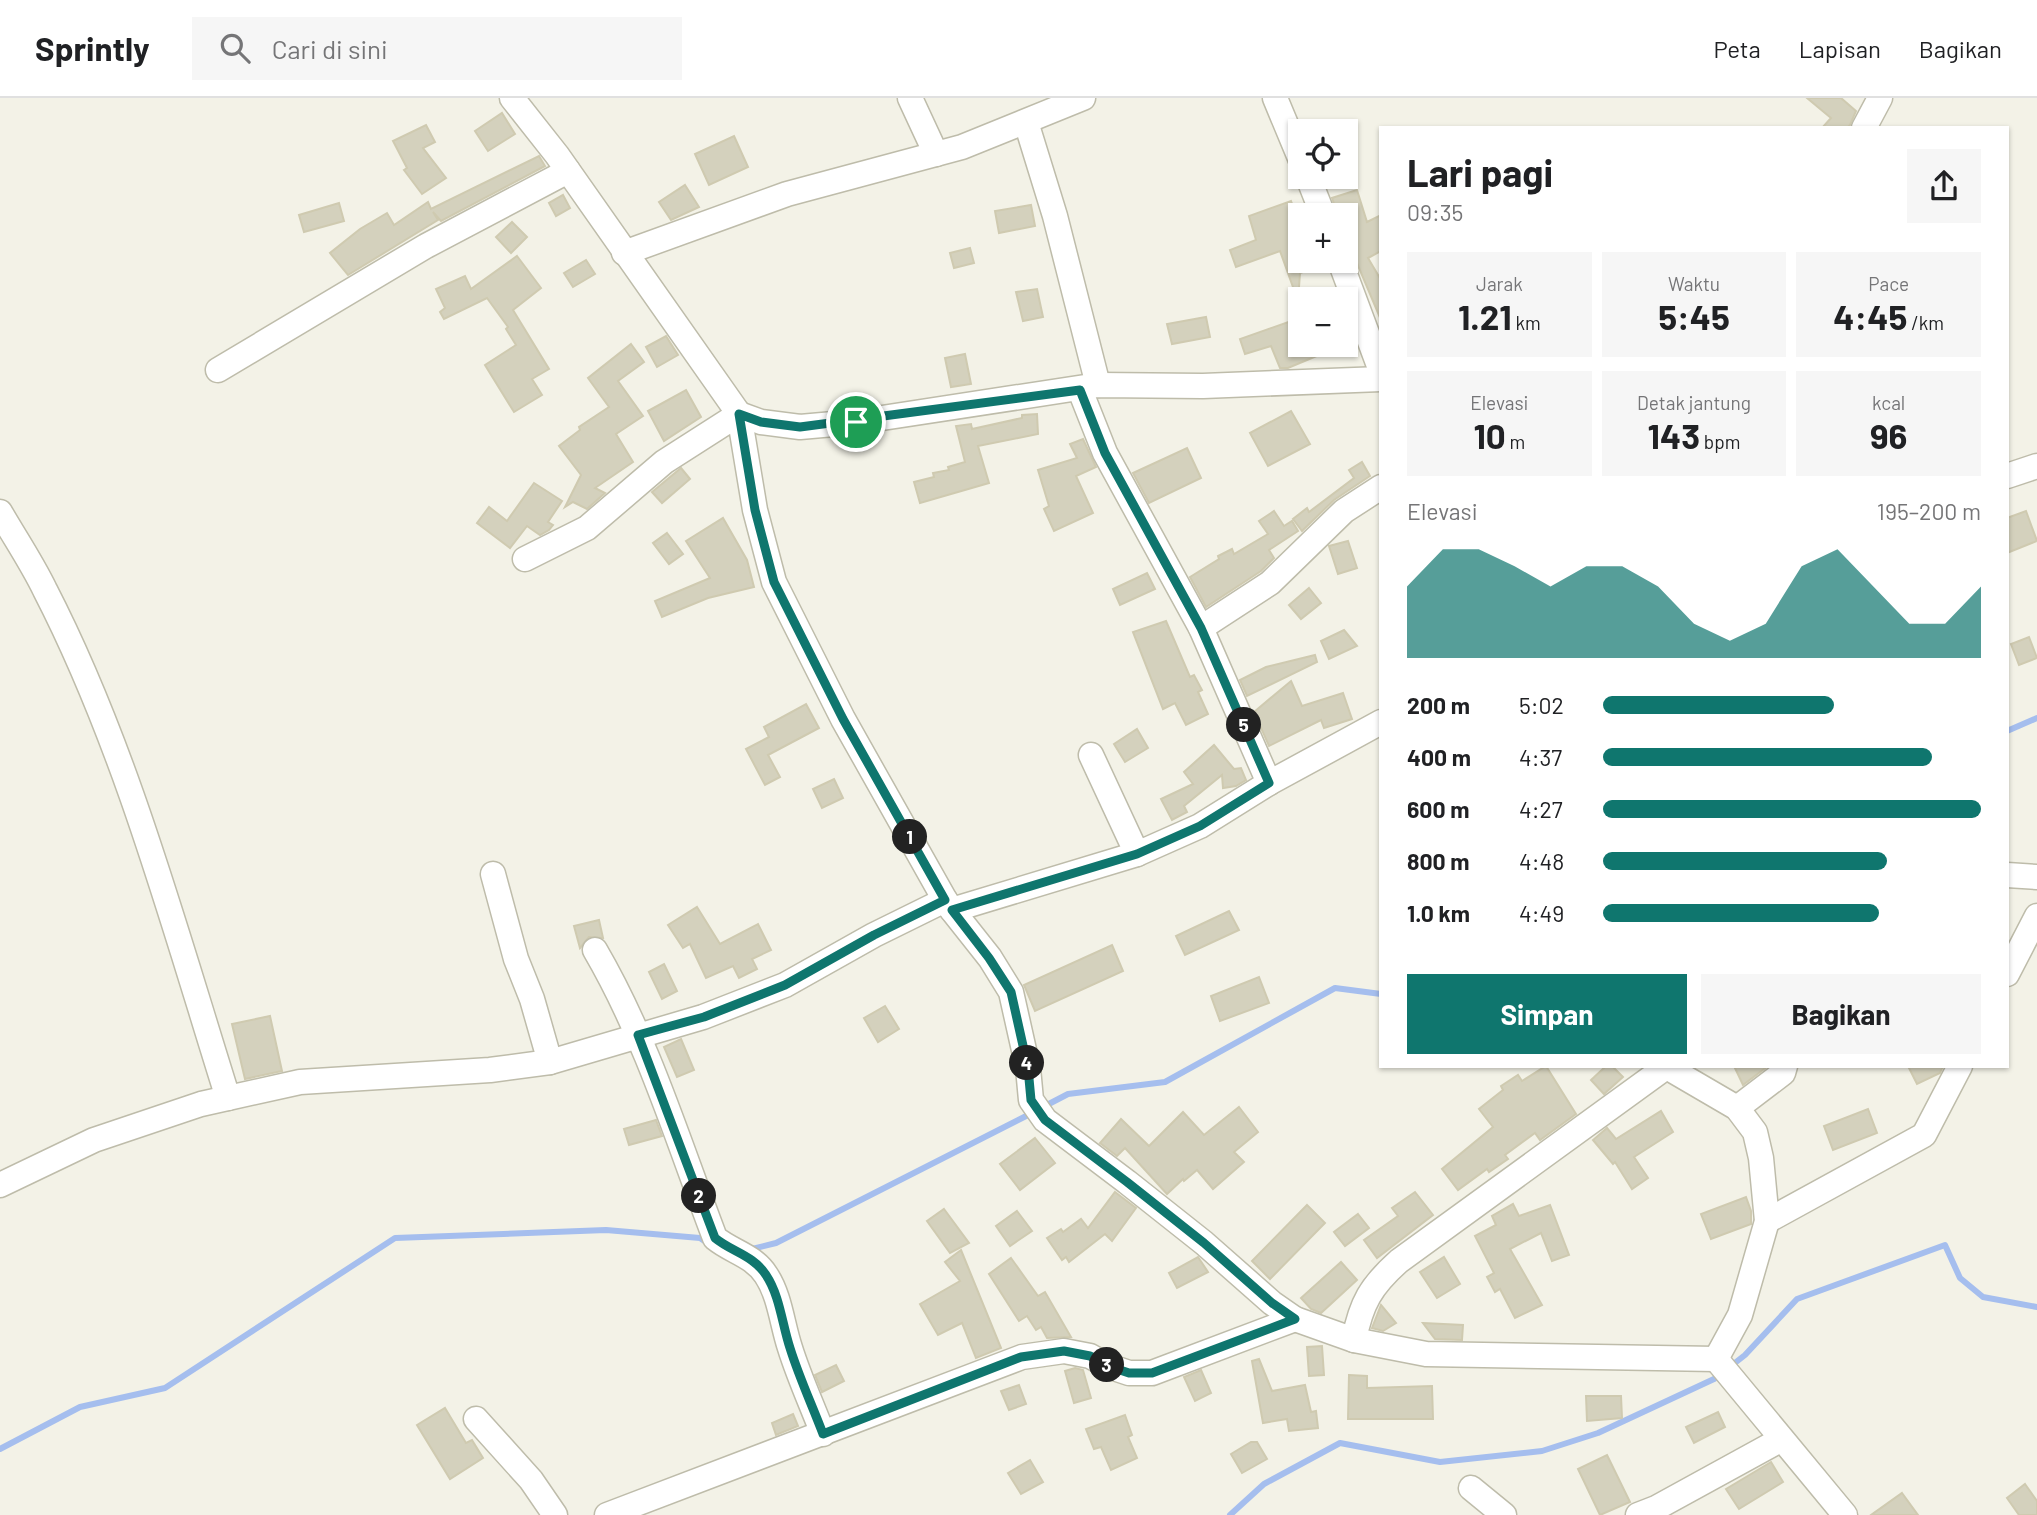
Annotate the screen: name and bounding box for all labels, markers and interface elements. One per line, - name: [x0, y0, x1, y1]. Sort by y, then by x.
- search box: [192, 17, 682, 80]
- text: Sprintly: [35, 28, 150, 68]
- icon: search: [216, 29, 254, 67]
- text: Cari di sini: [272, 33, 388, 64]
- text: Peta: [1713, 34, 1761, 63]
- text: Lapisan: [1799, 34, 1881, 63]
- text: Bagikan: [1919, 34, 2002, 63]
- map controls: [1288, 119, 1358, 357]
- button: locate: [1288, 119, 1358, 189]
- text: Lari pagi: [1407, 149, 1553, 195]
- button: share: [1907, 149, 1981, 223]
- text: 09:35: [1407, 198, 1463, 226]
- button: +: [1288, 203, 1358, 273]
- text: Jarak: [1476, 272, 1523, 295]
- text: Waktu: [1668, 272, 1720, 295]
- text: Pace: [1868, 272, 1909, 295]
- button: −: [1288, 287, 1358, 357]
- text: 1.21: [1458, 295, 1512, 337]
- text: 5:45: [1658, 295, 1730, 337]
- text: 4:45: [1833, 295, 1907, 337]
- text: km: [1512, 311, 1541, 334]
- text: /km: [1907, 311, 1944, 334]
- text: Elevasi: [1470, 391, 1528, 414]
- text: Detak jantung: [1637, 391, 1751, 414]
- text: kcal: [1872, 391, 1905, 414]
- pin: [826, 392, 886, 452]
- icon: arrive: [837, 403, 875, 441]
- text: 10: [1473, 414, 1506, 456]
- text: 143: [1648, 414, 1700, 456]
- text: 96: [1870, 414, 1907, 456]
- text: m: [1506, 430, 1525, 453]
- text: bpm: [1700, 430, 1740, 453]
- text: Elevasi: [1407, 497, 1478, 525]
- text: 195–200 m: [1877, 497, 1981, 525]
- text: 200 m: [1407, 691, 1470, 719]
- text: 5:02: [1519, 691, 1564, 719]
- pin: 5: [1226, 708, 1262, 742]
- text: 5: [1238, 713, 1249, 736]
- text: 400 m: [1407, 743, 1471, 771]
- text: 4:37: [1519, 743, 1562, 771]
- text: 600 m: [1407, 795, 1469, 823]
- text: 4:27: [1519, 795, 1563, 823]
- pin: 1: [892, 820, 928, 854]
- text: 1: [906, 825, 913, 848]
- text: 800 m: [1407, 847, 1469, 875]
- text: 4:48: [1519, 847, 1564, 875]
- text: 1.0 km: [1407, 899, 1470, 927]
- text: 4:49: [1519, 899, 1564, 927]
- button: Simpan: [1407, 974, 1687, 1054]
- button: Bagikan: [1701, 974, 1981, 1054]
- pin: 4: [1010, 1046, 1044, 1080]
- text: 4: [1021, 1051, 1032, 1074]
- pin: 2: [682, 1178, 716, 1214]
- text: 2: [693, 1184, 704, 1207]
- pin: 3: [1090, 1348, 1124, 1382]
- text: 3: [1101, 1353, 1112, 1376]

